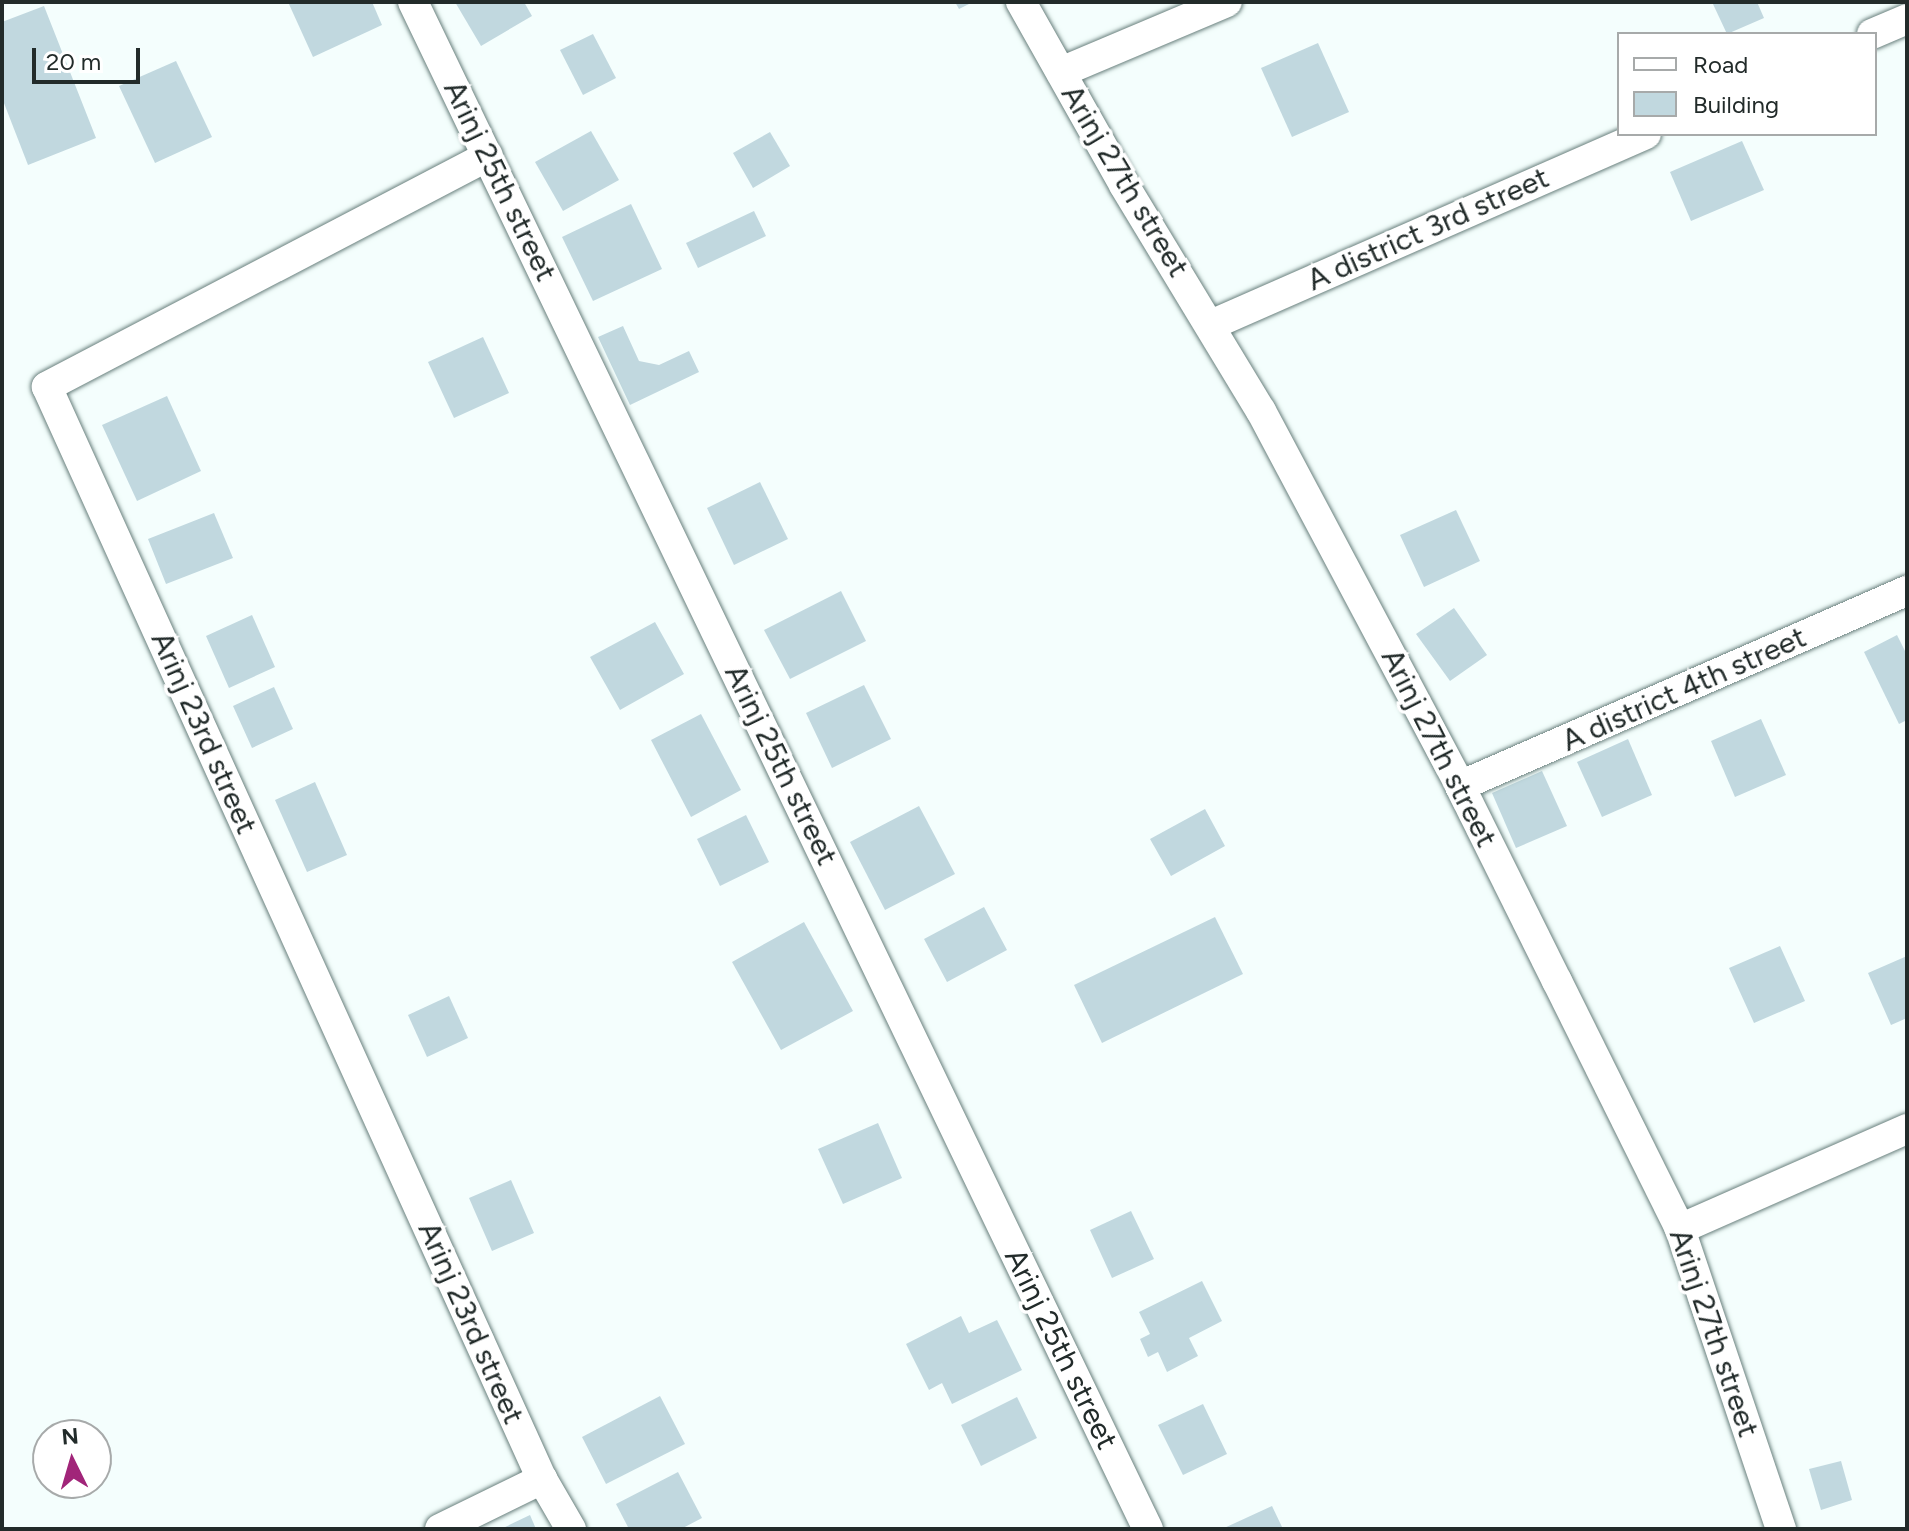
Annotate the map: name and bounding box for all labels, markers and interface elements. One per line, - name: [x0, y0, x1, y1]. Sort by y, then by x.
- scale bar: [36, 32, 144, 82]
- legend: [1617, 32, 1877, 136]
- text: 20 m: [46, 47, 101, 76]
- text: Road: [1693, 50, 1748, 79]
- street label: Arinj 25th street: [436, 75, 564, 287]
- street label: Arinj 27th street: [1054, 78, 1196, 284]
- text: Building: [1693, 90, 1779, 119]
- street label: A district 3rd street: [1302, 160, 1554, 298]
- street label: A district 4th street: [1556, 619, 1812, 759]
- street label: Arinj 23rd street: [143, 626, 265, 840]
- street label: Arinj 27th street: [1374, 643, 1504, 853]
- street label: Arinj 25th street: [717, 659, 845, 871]
- street label: Arinj 23rd street: [410, 1216, 532, 1430]
- street label: Arinj 27th street: [1662, 1224, 1766, 1442]
- street label: Arinj 25th street: [997, 1243, 1125, 1455]
- north arrow: [32, 1419, 112, 1499]
- text: N: [60, 1422, 80, 1451]

